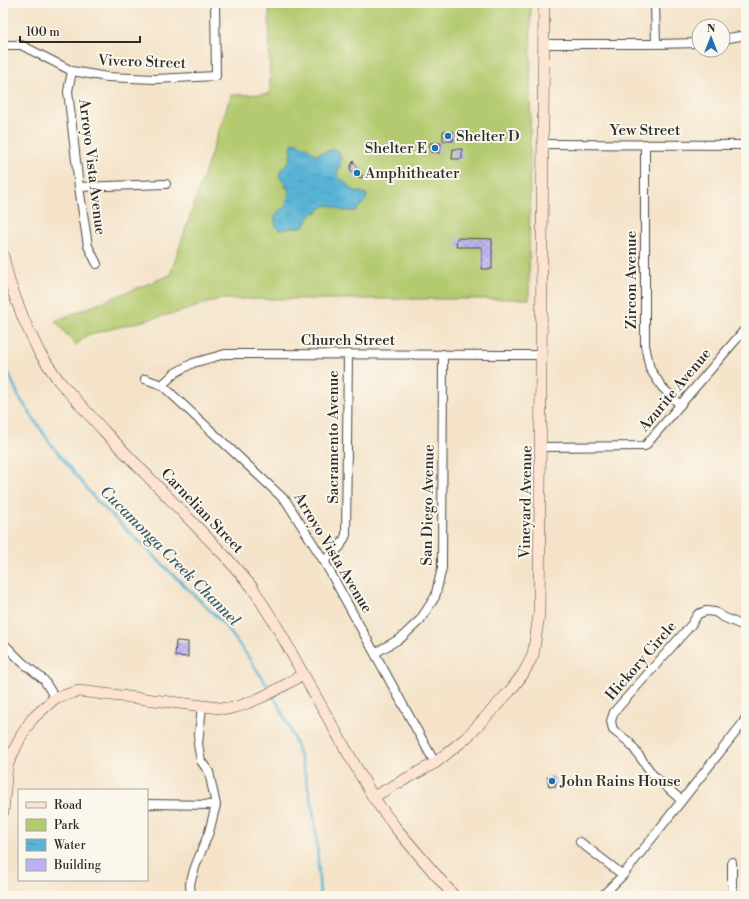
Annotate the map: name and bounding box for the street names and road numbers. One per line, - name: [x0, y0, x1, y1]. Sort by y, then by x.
- street label: Vivero Street: [97, 51, 187, 73]
- street label: Arroyo Vista Avenue: [74, 97, 110, 236]
- street label: Yew Street: [609, 121, 681, 140]
- street label: Zircon Avenue: [622, 231, 641, 329]
- street label: Church Street: [301, 331, 396, 350]
- street label: Azurite Avenue: [634, 344, 715, 436]
- street label: Sacramento Avenue: [324, 370, 343, 504]
- street label: San Diego Avenue: [417, 444, 439, 566]
- street label: Vineyard Avenue: [515, 445, 536, 560]
- street label: Carnelian Street: [157, 465, 248, 558]
- street label: Arroyo Vista Avenue: [289, 488, 376, 617]
- street label: Hickory Circle: [601, 617, 681, 705]

